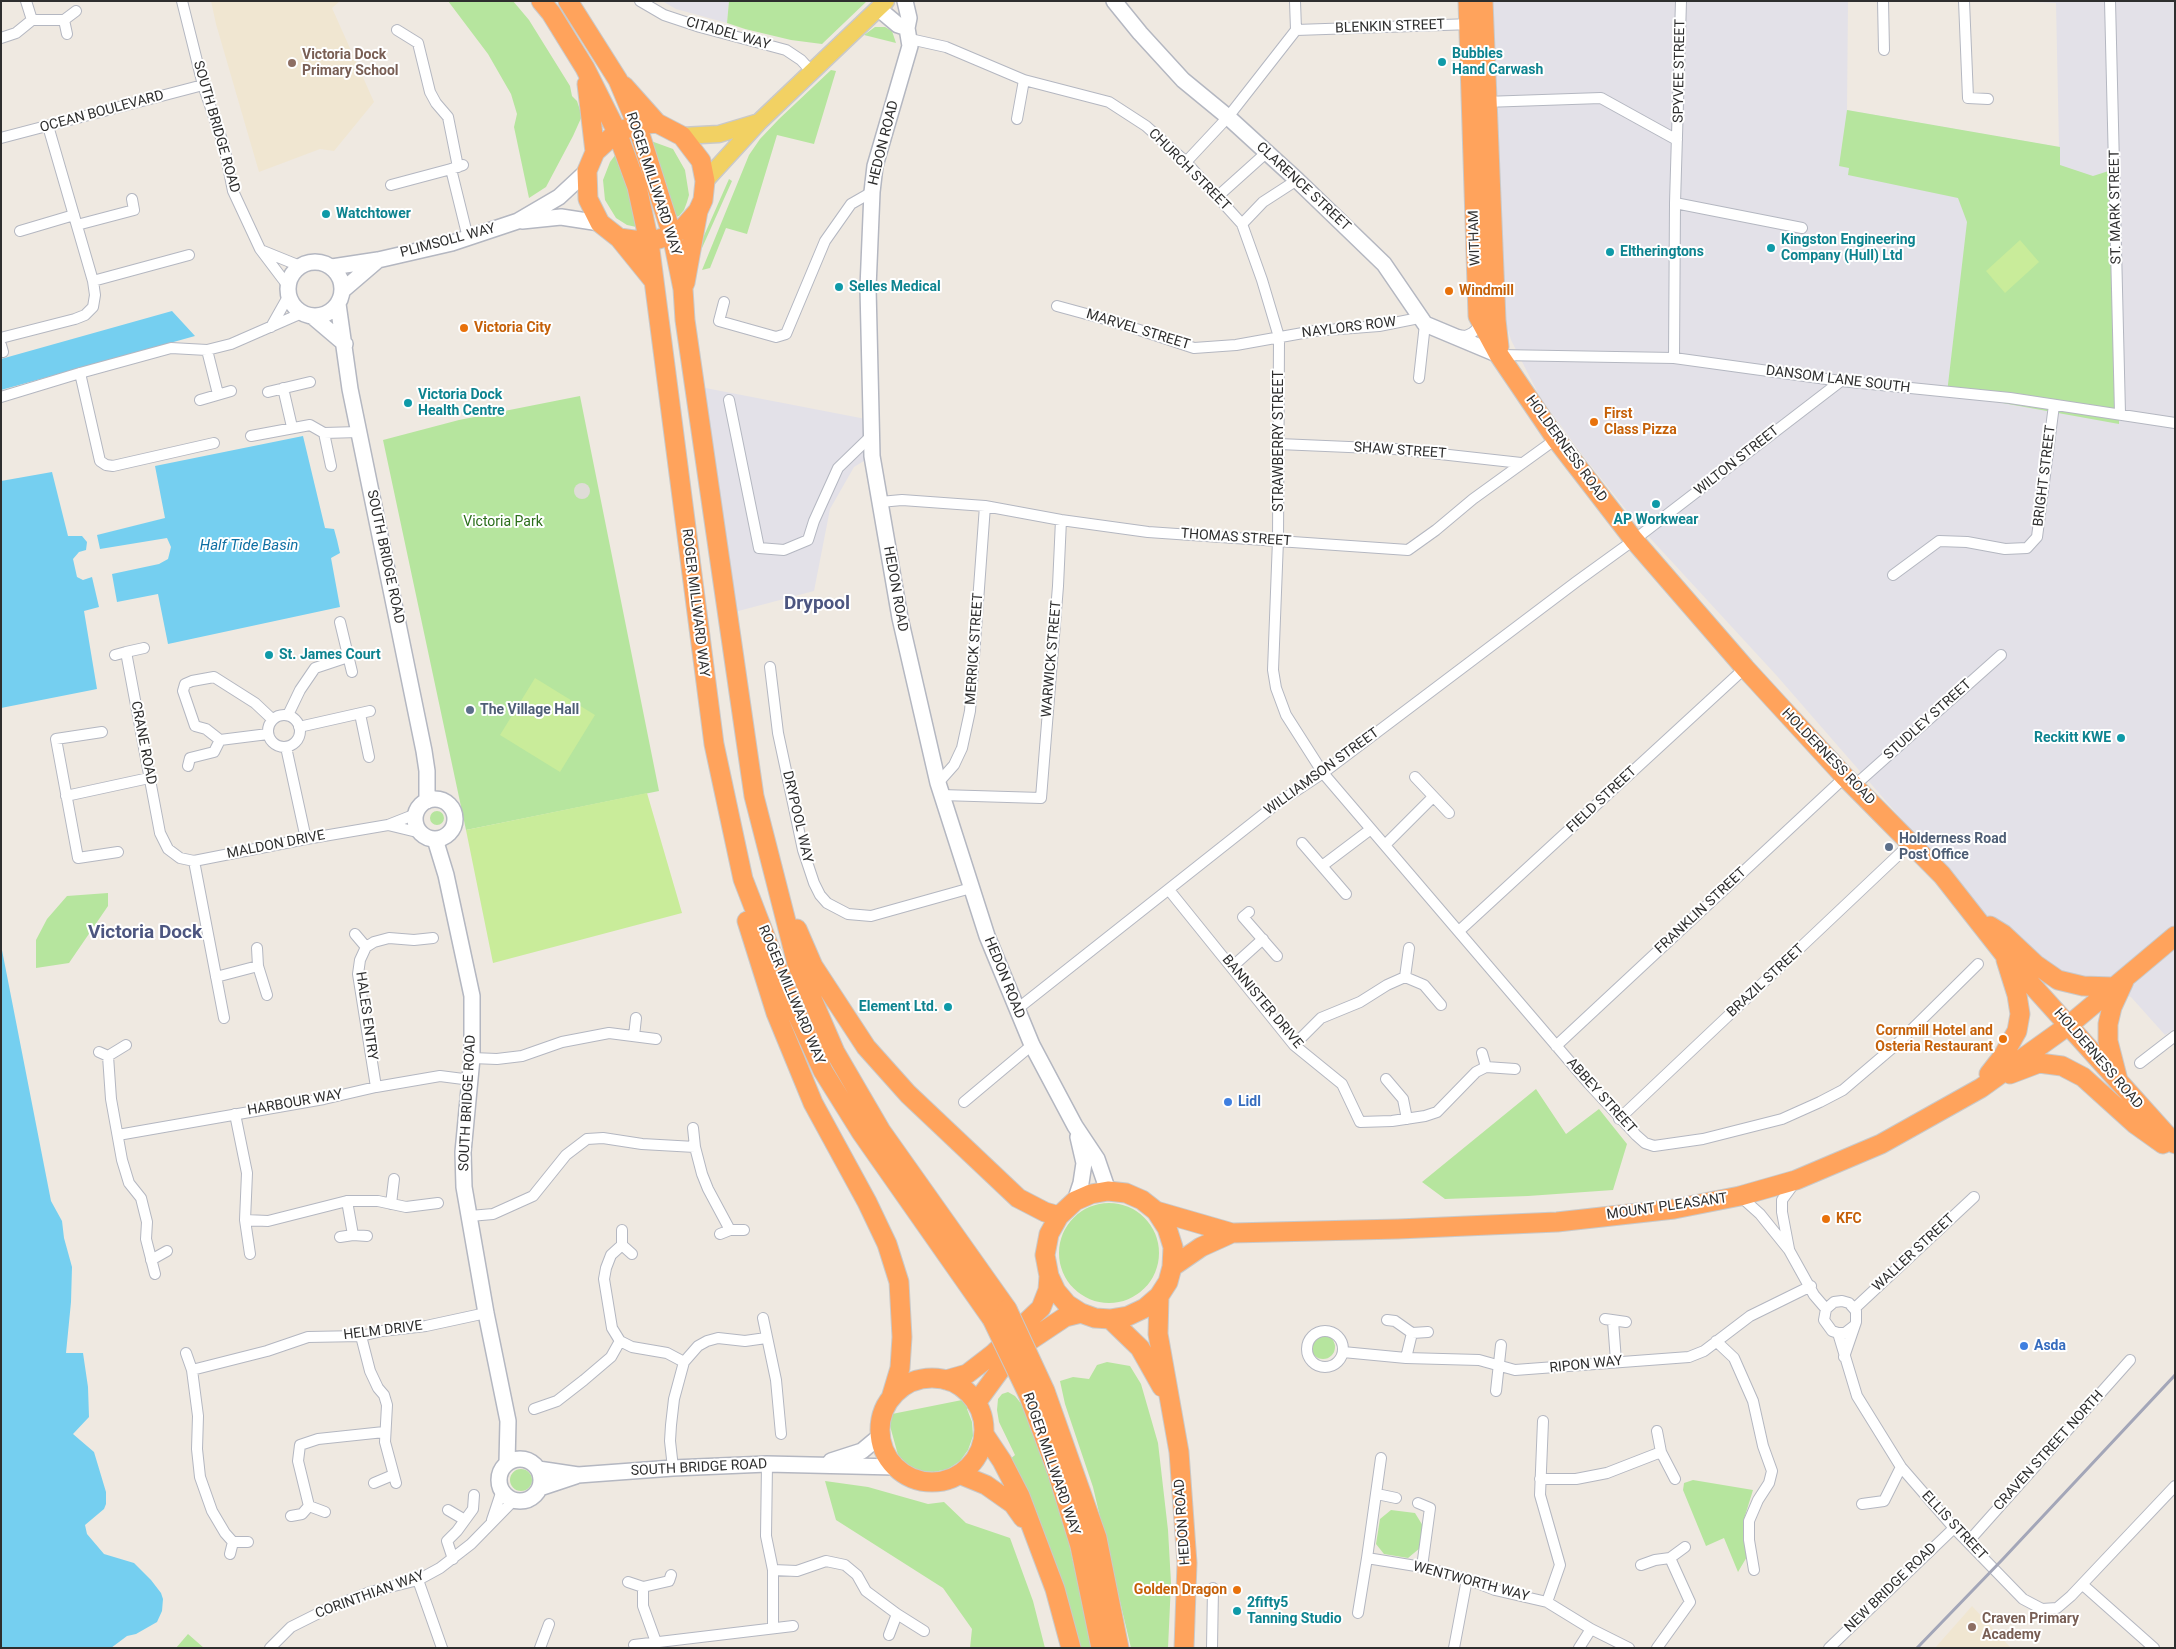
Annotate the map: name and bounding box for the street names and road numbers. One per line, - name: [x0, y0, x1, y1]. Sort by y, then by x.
- street label: CITADEL WAY: [684, 14, 772, 54]
- street label: BLENKIN STREET: [1335, 17, 1445, 37]
- street label: SPYVEE STREET: [1671, 19, 1689, 123]
- street label: SOUTH BRIDGE ROAD: [189, 59, 243, 195]
- street label: OCEAN BOULEVARD: [38, 87, 166, 137]
- street label: HEDON ROAD: [865, 99, 903, 187]
- street label: ROGER MILLWARD WAY: [622, 110, 684, 258]
- street label: CHURCH STREET: [1144, 125, 1234, 215]
- street label: CLARENCE STREET: [1252, 139, 1354, 235]
- street label: ST. MARK STREET: [2107, 150, 2125, 264]
- street label: WITHAM: [1466, 210, 1484, 266]
- street label: PLIMSOLL WAY: [399, 220, 497, 262]
- street label: MARVEL STREET: [1084, 306, 1192, 354]
- street label: NAYLORS ROW: [1301, 314, 1397, 342]
- street label: DANSOM LANE SOUTH: [1765, 363, 1911, 397]
- street label: STRAWBERRY STREET: [1271, 370, 1287, 512]
- street label: HOLDERNESS ROAD: [1522, 393, 1610, 505]
- street label: WILTON STREET: [1691, 423, 1783, 499]
- street label: BRIGHT STREET: [2030, 424, 2060, 528]
- street label: SHAW STREET: [1353, 439, 1447, 463]
- street label: SOUTH BRIDGE ROAD: [363, 488, 407, 626]
- street label: THOMAS STREET: [1180, 526, 1292, 550]
- street label: ROGER MILLWARD WAY: [678, 528, 712, 678]
- street label: HEDON ROAD: [879, 545, 911, 633]
- street label: MERRICK STREET: [963, 592, 987, 706]
- street label: WARWICK STREET: [1039, 600, 1065, 718]
- street label: STUDLEY STREET: [1881, 676, 1975, 764]
- street label: CRANE ROAD: [127, 700, 159, 786]
- street label: HOLDERNESS ROAD: [1778, 705, 1878, 809]
- street label: WILLIAMSON STREET: [1261, 725, 1383, 819]
- street label: FIELD STREET: [1564, 763, 1640, 837]
- street label: DRYPOOL WAY: [778, 769, 816, 865]
- street label: MALDON DRIVE: [225, 827, 327, 863]
- street label: FRANKLIN STREET: [1652, 864, 1750, 958]
- street label: ROGER MILLWARD WAY: [754, 923, 828, 1067]
- street label: HEDON ROAD: [980, 935, 1028, 1021]
- street label: BRAZIL STREET: [1724, 941, 1808, 1021]
- street label: BANNISTER DRIVE: [1218, 952, 1306, 1052]
- street label: HALES ENTRY: [351, 971, 381, 1061]
- street label: HOLDERNESS ROAD: [2050, 1005, 2146, 1113]
- street label: SOUTH BRIDGE ROAD: [456, 1034, 480, 1172]
- street label: ABBEY STREET: [1563, 1055, 1639, 1137]
- street label: HARBOUR WAY: [246, 1086, 344, 1120]
- street label: MOUNT PLEASANT: [1606, 1190, 1728, 1224]
- street label: WALLER STREET: [1869, 1211, 1959, 1295]
- street label: HELM DRIVE: [342, 1318, 424, 1344]
- street label: RIPON WAY: [1549, 1353, 1623, 1377]
- street label: CRAVEN STREET NORTH: [1991, 1387, 2107, 1515]
- street label: ROGER MILLWARD WAY: [1019, 1391, 1083, 1537]
- street label: SOUTH BRIDGE ROAD: [630, 1456, 768, 1480]
- street label: HEDON ROAD: [1172, 1478, 1194, 1566]
- street label: ELLIS STREET: [1918, 1488, 1990, 1564]
- street label: NEW BRIDGE ROAD: [1841, 1540, 1941, 1636]
- street label: WENTWORTH WAY: [1411, 1558, 1531, 1606]
- street label: CORINTHIAN WAY: [313, 1567, 427, 1623]

